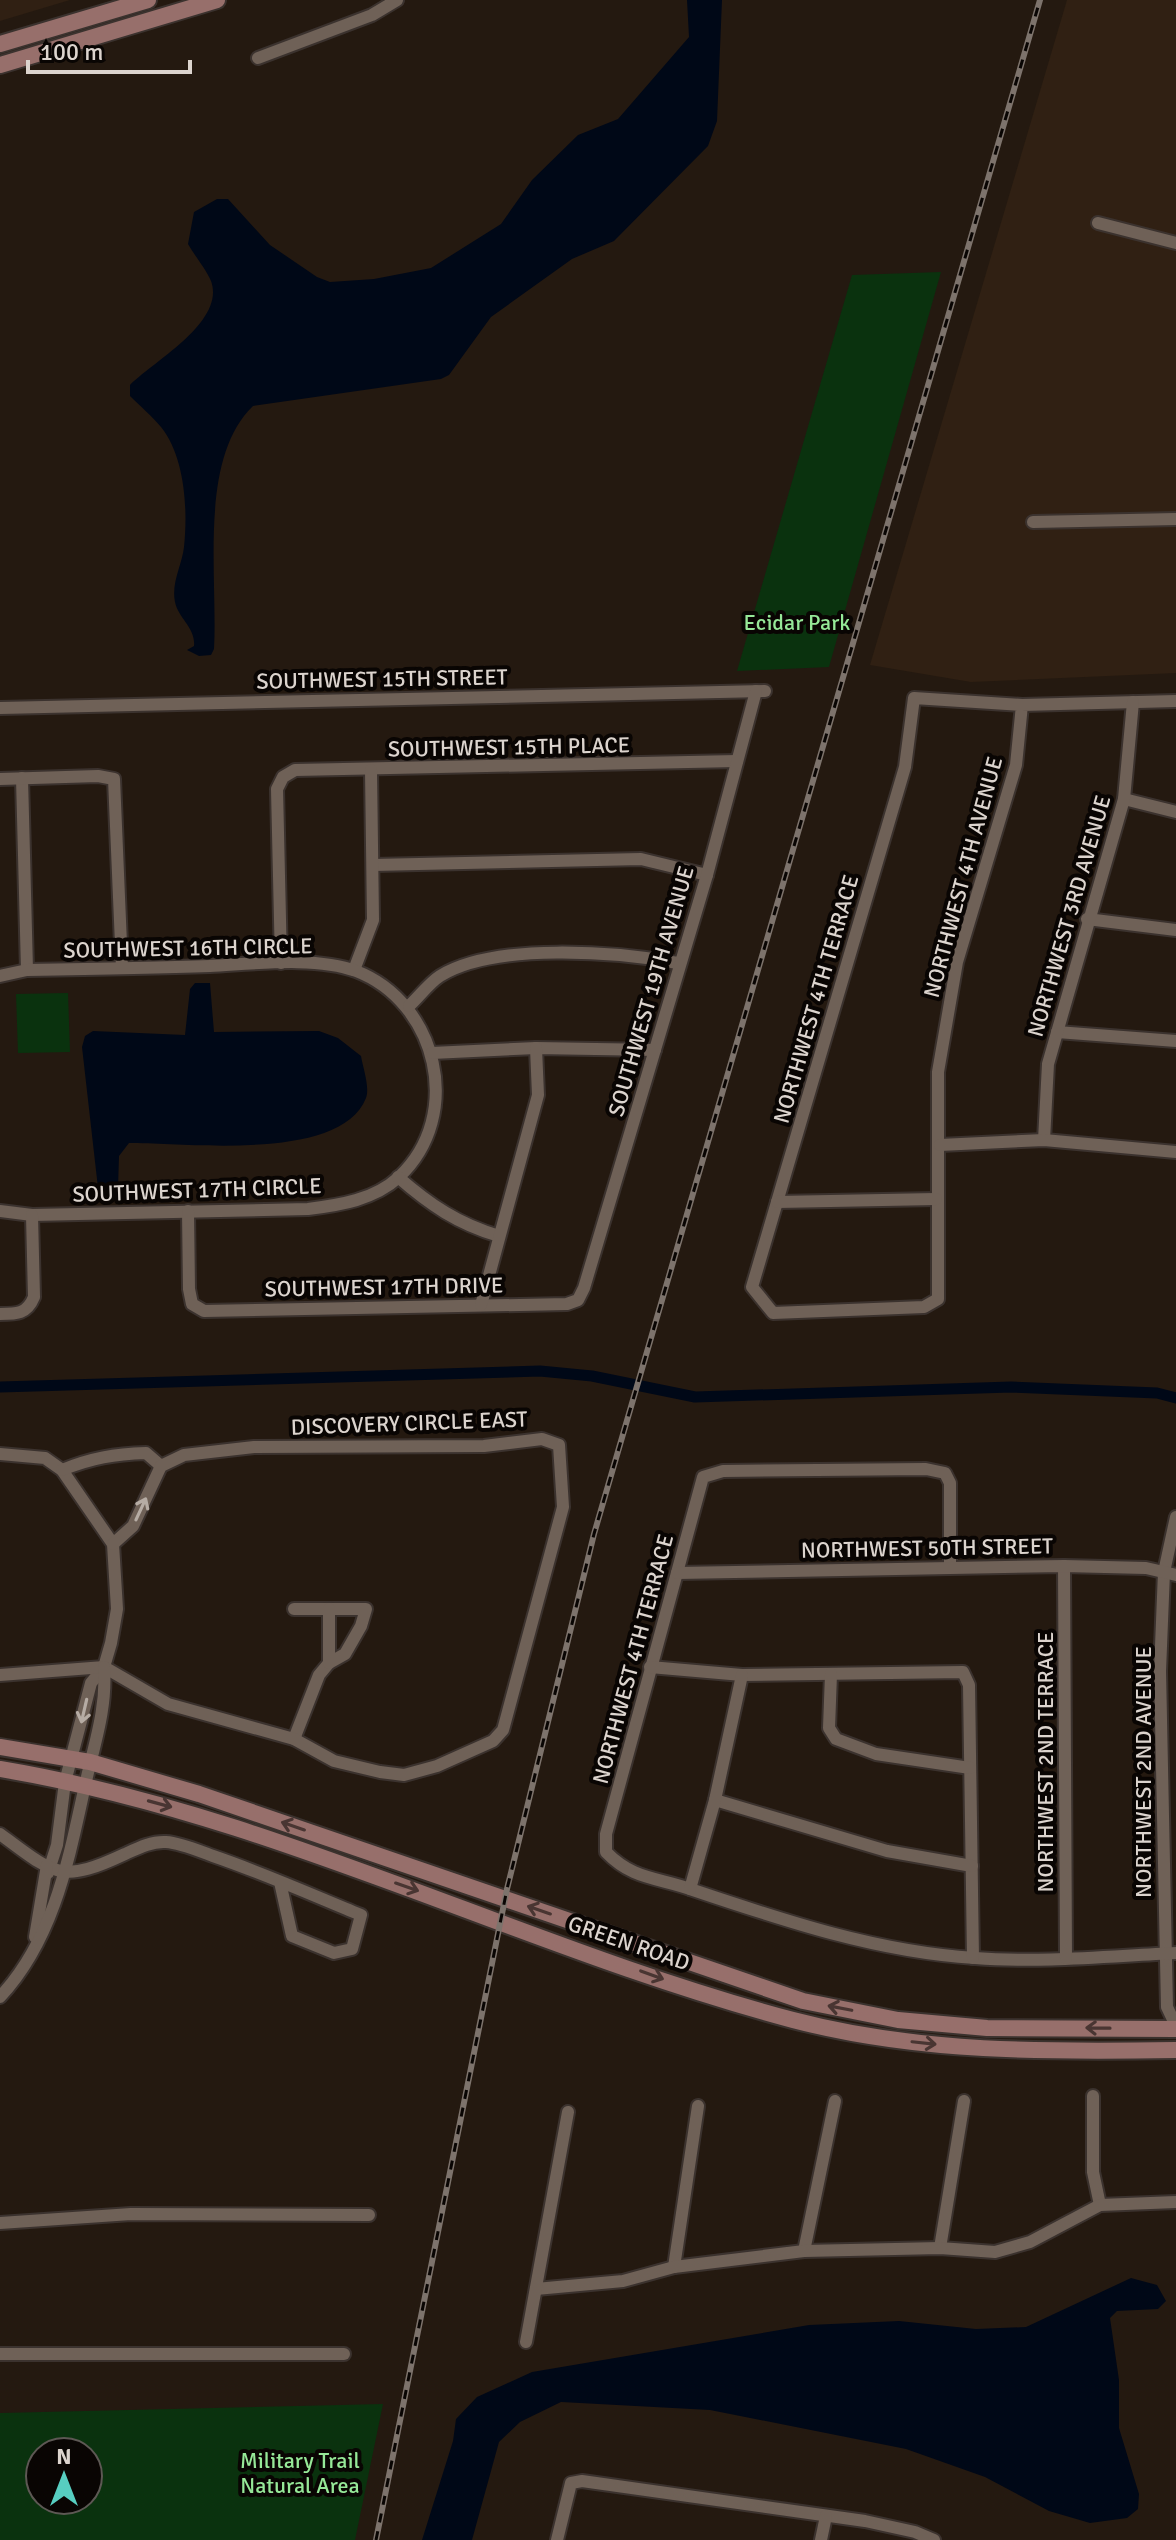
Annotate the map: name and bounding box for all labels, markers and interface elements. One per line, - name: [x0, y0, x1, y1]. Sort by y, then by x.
- scale bar: [28, 24, 190, 74]
- text: 100 m: [40, 37, 103, 67]
- park label: Ecidar Park: [744, 609, 850, 636]
- street label: SOUTHWEST 15TH STREET: [256, 663, 508, 695]
- street label: SOUTHWEST 15TH PLACE: [388, 731, 630, 763]
- street label: NORTHWEST 4TH AVENUE: [918, 754, 1008, 1000]
- street label: NORTHWEST 3RD AVENUE: [1022, 792, 1116, 1040]
- street label: SOUTHWEST 19TH AVENUE: [602, 863, 700, 1119]
- street label: NORTHWEST 4TH TERRACE: [768, 872, 864, 1126]
- street label: SOUTHWEST 16TH CIRCLE: [63, 932, 313, 964]
- street label: SOUTHWEST 17TH CIRCLE: [72, 1172, 322, 1208]
- street label: SOUTHWEST 17TH DRIVE: [264, 1271, 504, 1303]
- street label: DISCOVERY CIRCLE EAST: [290, 1405, 528, 1441]
- one-way arrow: [134, 1497, 149, 1521]
- street label: NORTHWEST 4TH TERRACE: [587, 1531, 679, 1787]
- street label: NORTHWEST 50TH STREET: [801, 1532, 1053, 1564]
- street label: NORTHWEST 2ND TERRACE: [1032, 1632, 1059, 1893]
- street label: NORTHWEST 2ND AVENUE: [1130, 1646, 1157, 1898]
- one-way arrow: [76, 1698, 91, 1723]
- one-way arrow: [147, 1798, 173, 1813]
- one-way arrow: [281, 1818, 306, 1833]
- one-way arrow: [394, 1881, 419, 1895]
- one-way arrow: [527, 1902, 552, 1917]
- street label: GREEN ROAD: [565, 1910, 693, 1976]
- one-way arrow: [639, 1968, 664, 1983]
- one-way arrow: [827, 2000, 853, 2015]
- one-way arrow: [1085, 2020, 1112, 2036]
- one-way arrow: [910, 2036, 937, 2051]
- north arrow: [24, 2436, 104, 2516]
- text: N: [56, 2443, 72, 2470]
- park label: Military Trail Natural Area: [240, 2447, 360, 2499]

